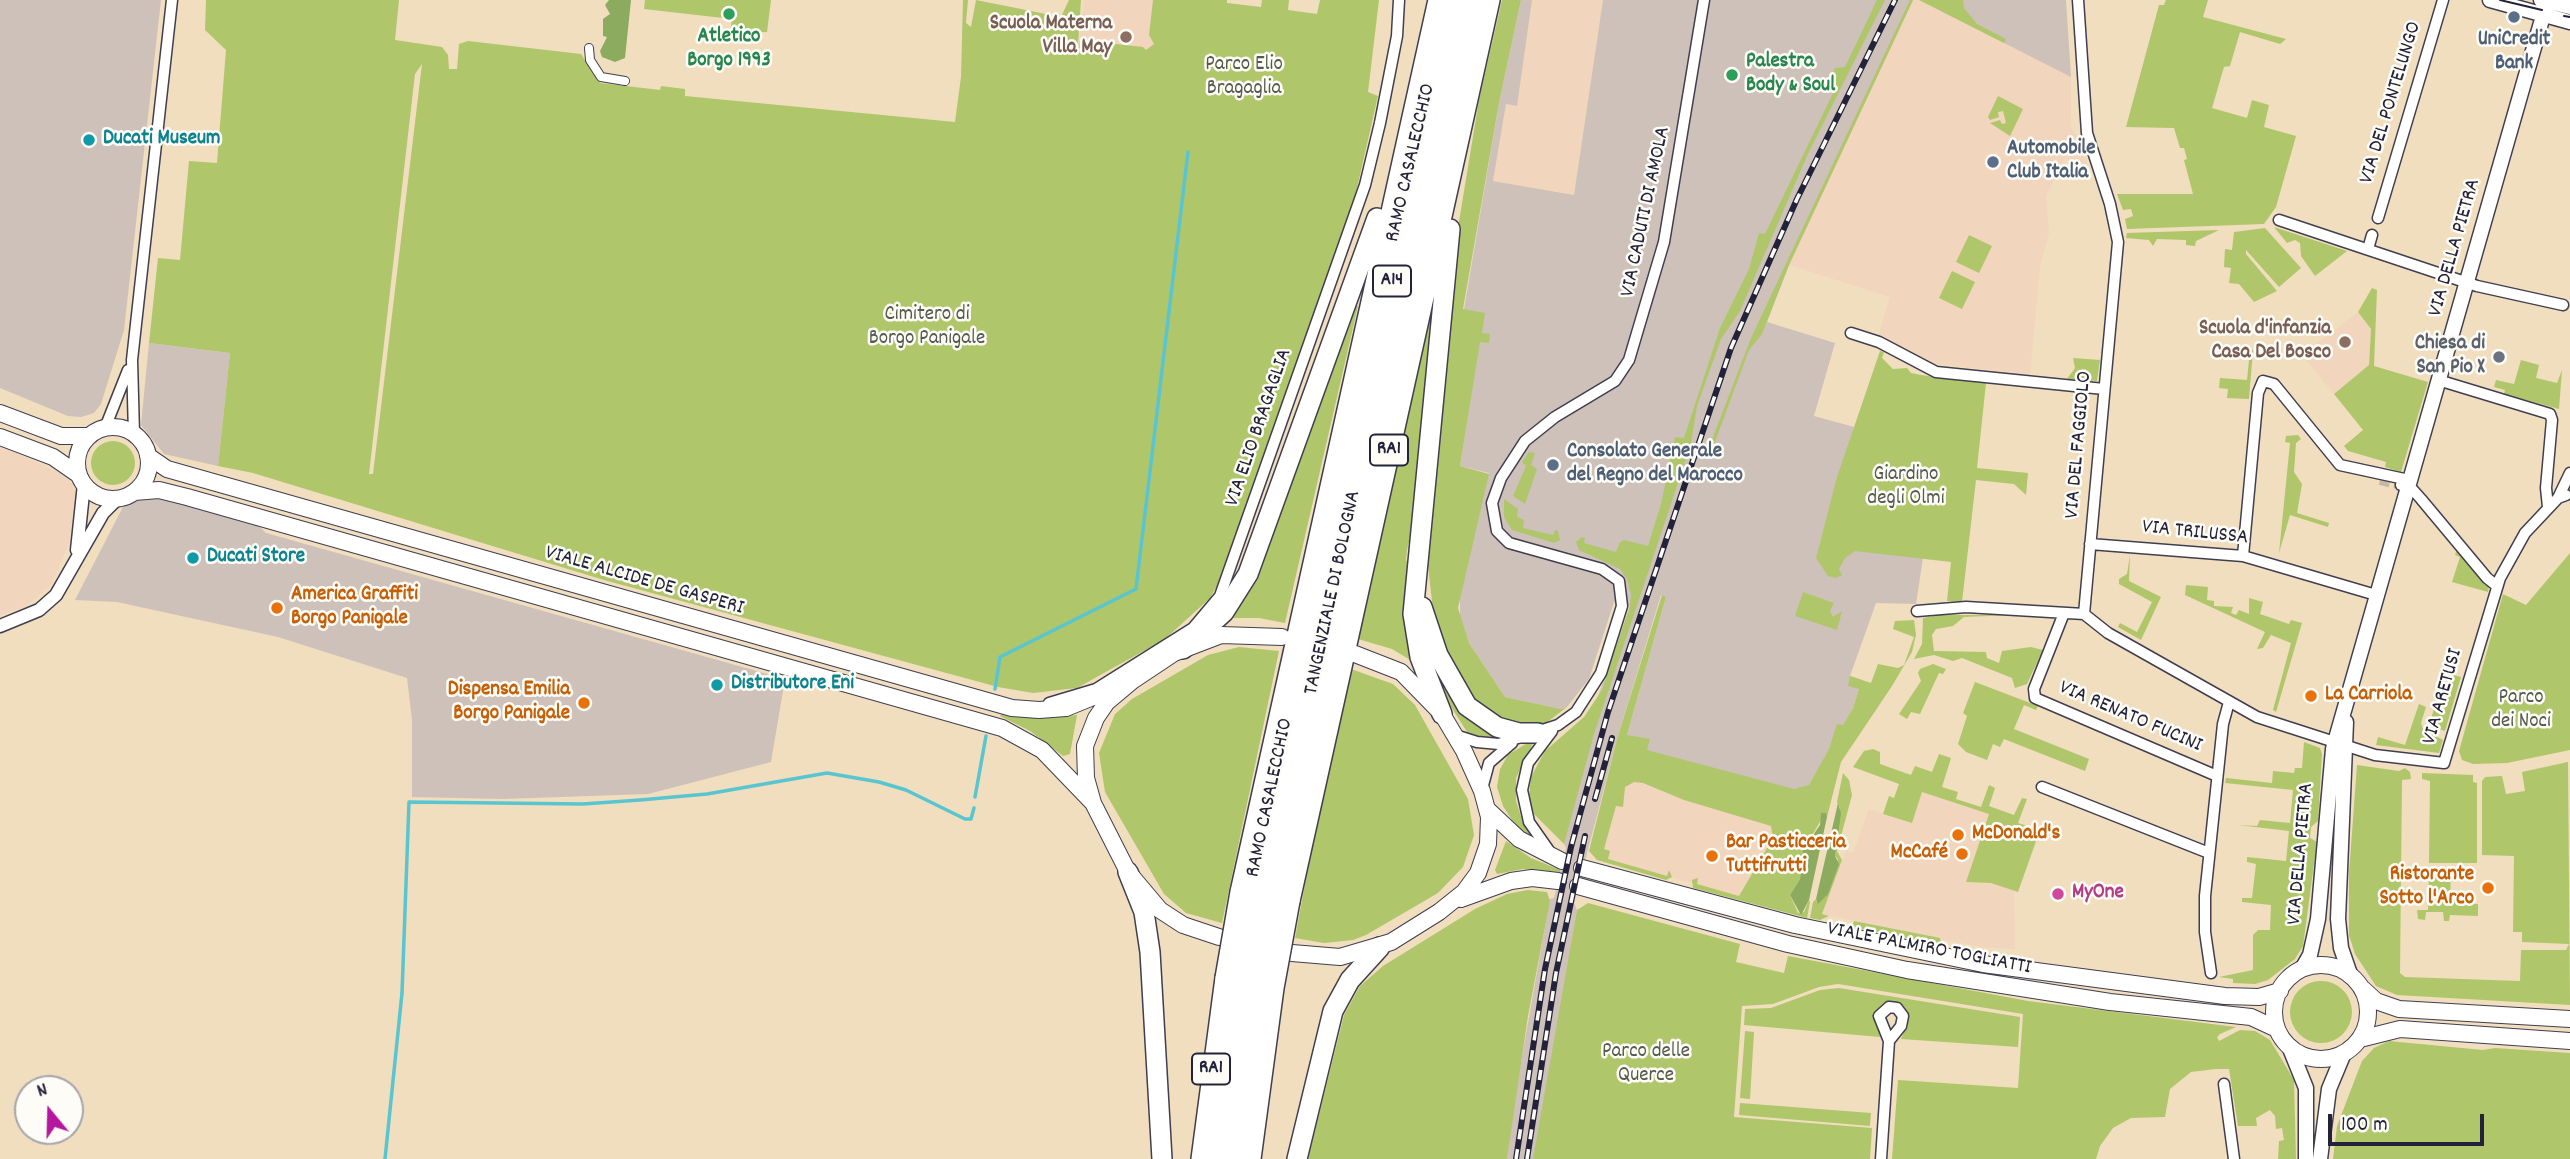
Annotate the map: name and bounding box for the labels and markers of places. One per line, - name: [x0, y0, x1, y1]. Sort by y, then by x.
- marker: Atletico Borgo 1993: [721, 6, 737, 22]
- marker: UniCredit Bank: [2506, 9, 2522, 25]
- place label: Scuola Materna Villa May: [990, 12, 1112, 62]
- place label: Atletico Borgo 1993: [687, 25, 771, 75]
- place label: UniCredit Bank: [2478, 28, 2550, 78]
- marker: Scuola Materna Villa May: [1118, 29, 1134, 45]
- place label: Palestra Body & Soul: [1746, 50, 1835, 100]
- marker: Palestra Body & Soul: [1724, 67, 1740, 83]
- place label: Ducati Museum: [103, 127, 220, 153]
- marker: Ducati Museum: [81, 132, 97, 148]
- place label: Automobile Club Italia: [2007, 137, 2096, 187]
- marker: Automobile Club Italia: [1985, 154, 2001, 170]
- place label: Scuola d'infanzia Casa Del Bosco: [2199, 317, 2331, 367]
- place label: Chiesa di San Pio X: [2415, 332, 2485, 382]
- marker: Scuola d'infanzia Casa Del Bosco: [2337, 334, 2353, 350]
- marker: Chiesa di San Pio X: [2491, 349, 2507, 365]
- place label: Consolato Generale del Regno del Marocco: [1567, 440, 1743, 490]
- marker: Consolato Generale del Regno del Marocco: [1545, 457, 1561, 473]
- place label: Ducati Store: [207, 545, 305, 571]
- marker: Ducati Store: [185, 550, 201, 566]
- place label: America Graffiti Borgo Panigale: [291, 583, 418, 633]
- marker: America Graffiti Borgo Panigale: [269, 600, 285, 616]
- place label: Distributore Eni: [731, 672, 854, 698]
- marker: Distributore Eni: [709, 677, 725, 693]
- place label: Dispensa Emilia Borgo Panigale: [448, 678, 570, 728]
- place label: La Carriola: [2325, 683, 2412, 709]
- marker: La Carriola: [2303, 688, 2319, 704]
- marker: Dispensa Emilia Borgo Panigale: [576, 695, 592, 711]
- place label: McDonald's: [1972, 822, 2060, 848]
- marker: McDonald's: [1950, 827, 1966, 843]
- place label: Bar Pasticceria Tuttifrutti: [1726, 831, 1846, 881]
- place label: McCafé: [1891, 841, 1948, 867]
- marker: McCafé: [1954, 846, 1970, 862]
- marker: Bar Pasticceria Tuttifrutti: [1704, 848, 1720, 864]
- place label: Ristorante Sotto l'Arco: [2380, 863, 2474, 913]
- marker: Ristorante Sotto l'Arco: [2480, 880, 2496, 896]
- place label: MyOne: [2072, 881, 2124, 907]
- marker: MyOne: [2050, 886, 2066, 902]

